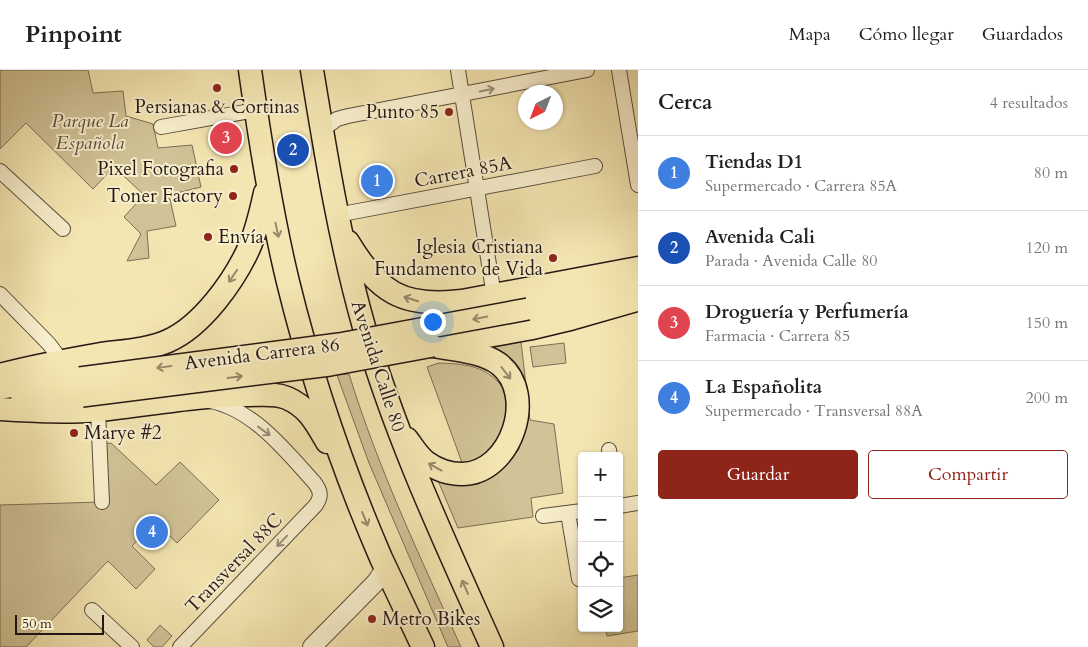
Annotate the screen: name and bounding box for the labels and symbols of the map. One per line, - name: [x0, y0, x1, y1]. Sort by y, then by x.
- marker: Persianas & Cortinas: [211, 82, 223, 94]
- one-way arrow: [478, 84, 494, 94]
- north arrow: [518, 85, 563, 130]
- place label: Persianas & Cortinas: [135, 94, 299, 120]
- place label: Punto 85: [366, 99, 439, 125]
- marker: Punto 85: [443, 106, 455, 118]
- park label: Parque La Española: [51, 108, 129, 156]
- pin: 3: [210, 119, 242, 157]
- pin: 2: [277, 131, 309, 169]
- street label: Carrera 85A: [412, 150, 514, 194]
- place label: Pixel Fotografia: [97, 156, 224, 182]
- pin: 1: [361, 162, 393, 200]
- marker: Pixel Fotografia: [228, 163, 240, 175]
- place label: Toner Factory: [106, 183, 223, 209]
- marker: Toner Factory: [227, 190, 239, 202]
- one-way arrow: [272, 221, 282, 237]
- place label: Envía: [218, 224, 264, 250]
- marker: Envía: [202, 231, 214, 243]
- place label: Iglesia Cristiana Fundamento de Vida: [374, 234, 543, 282]
- marker: Iglesia Cristiana Fundamento de Vida: [547, 252, 559, 264]
- one-way arrow: [228, 269, 238, 283]
- one-way arrow: [404, 294, 420, 304]
- street label: Avenida Calle 80: [344, 297, 412, 435]
- your location: [420, 309, 446, 335]
- one-way arrow: [472, 314, 488, 324]
- street label: Avenida Carrera 86: [183, 332, 341, 376]
- one-way arrow: [156, 362, 172, 372]
- one-way arrow: [500, 366, 511, 379]
- one-way arrow: [226, 372, 242, 382]
- place label: Marye #2: [84, 420, 162, 446]
- one-way arrow: [257, 425, 270, 436]
- marker: Marye #2: [68, 427, 80, 439]
- one-way arrow: [427, 462, 442, 472]
- street label: Transversal 88C: [180, 507, 288, 619]
- one-way arrow: [361, 511, 370, 526]
- pin: 4: [136, 513, 168, 551]
- one-way arrow: [275, 535, 288, 547]
- one-way arrow: [459, 580, 469, 595]
- place label: Metro Bikes: [382, 606, 480, 632]
- scale bar: [15, 612, 104, 635]
- marker: Metro Bikes: [366, 613, 378, 625]

